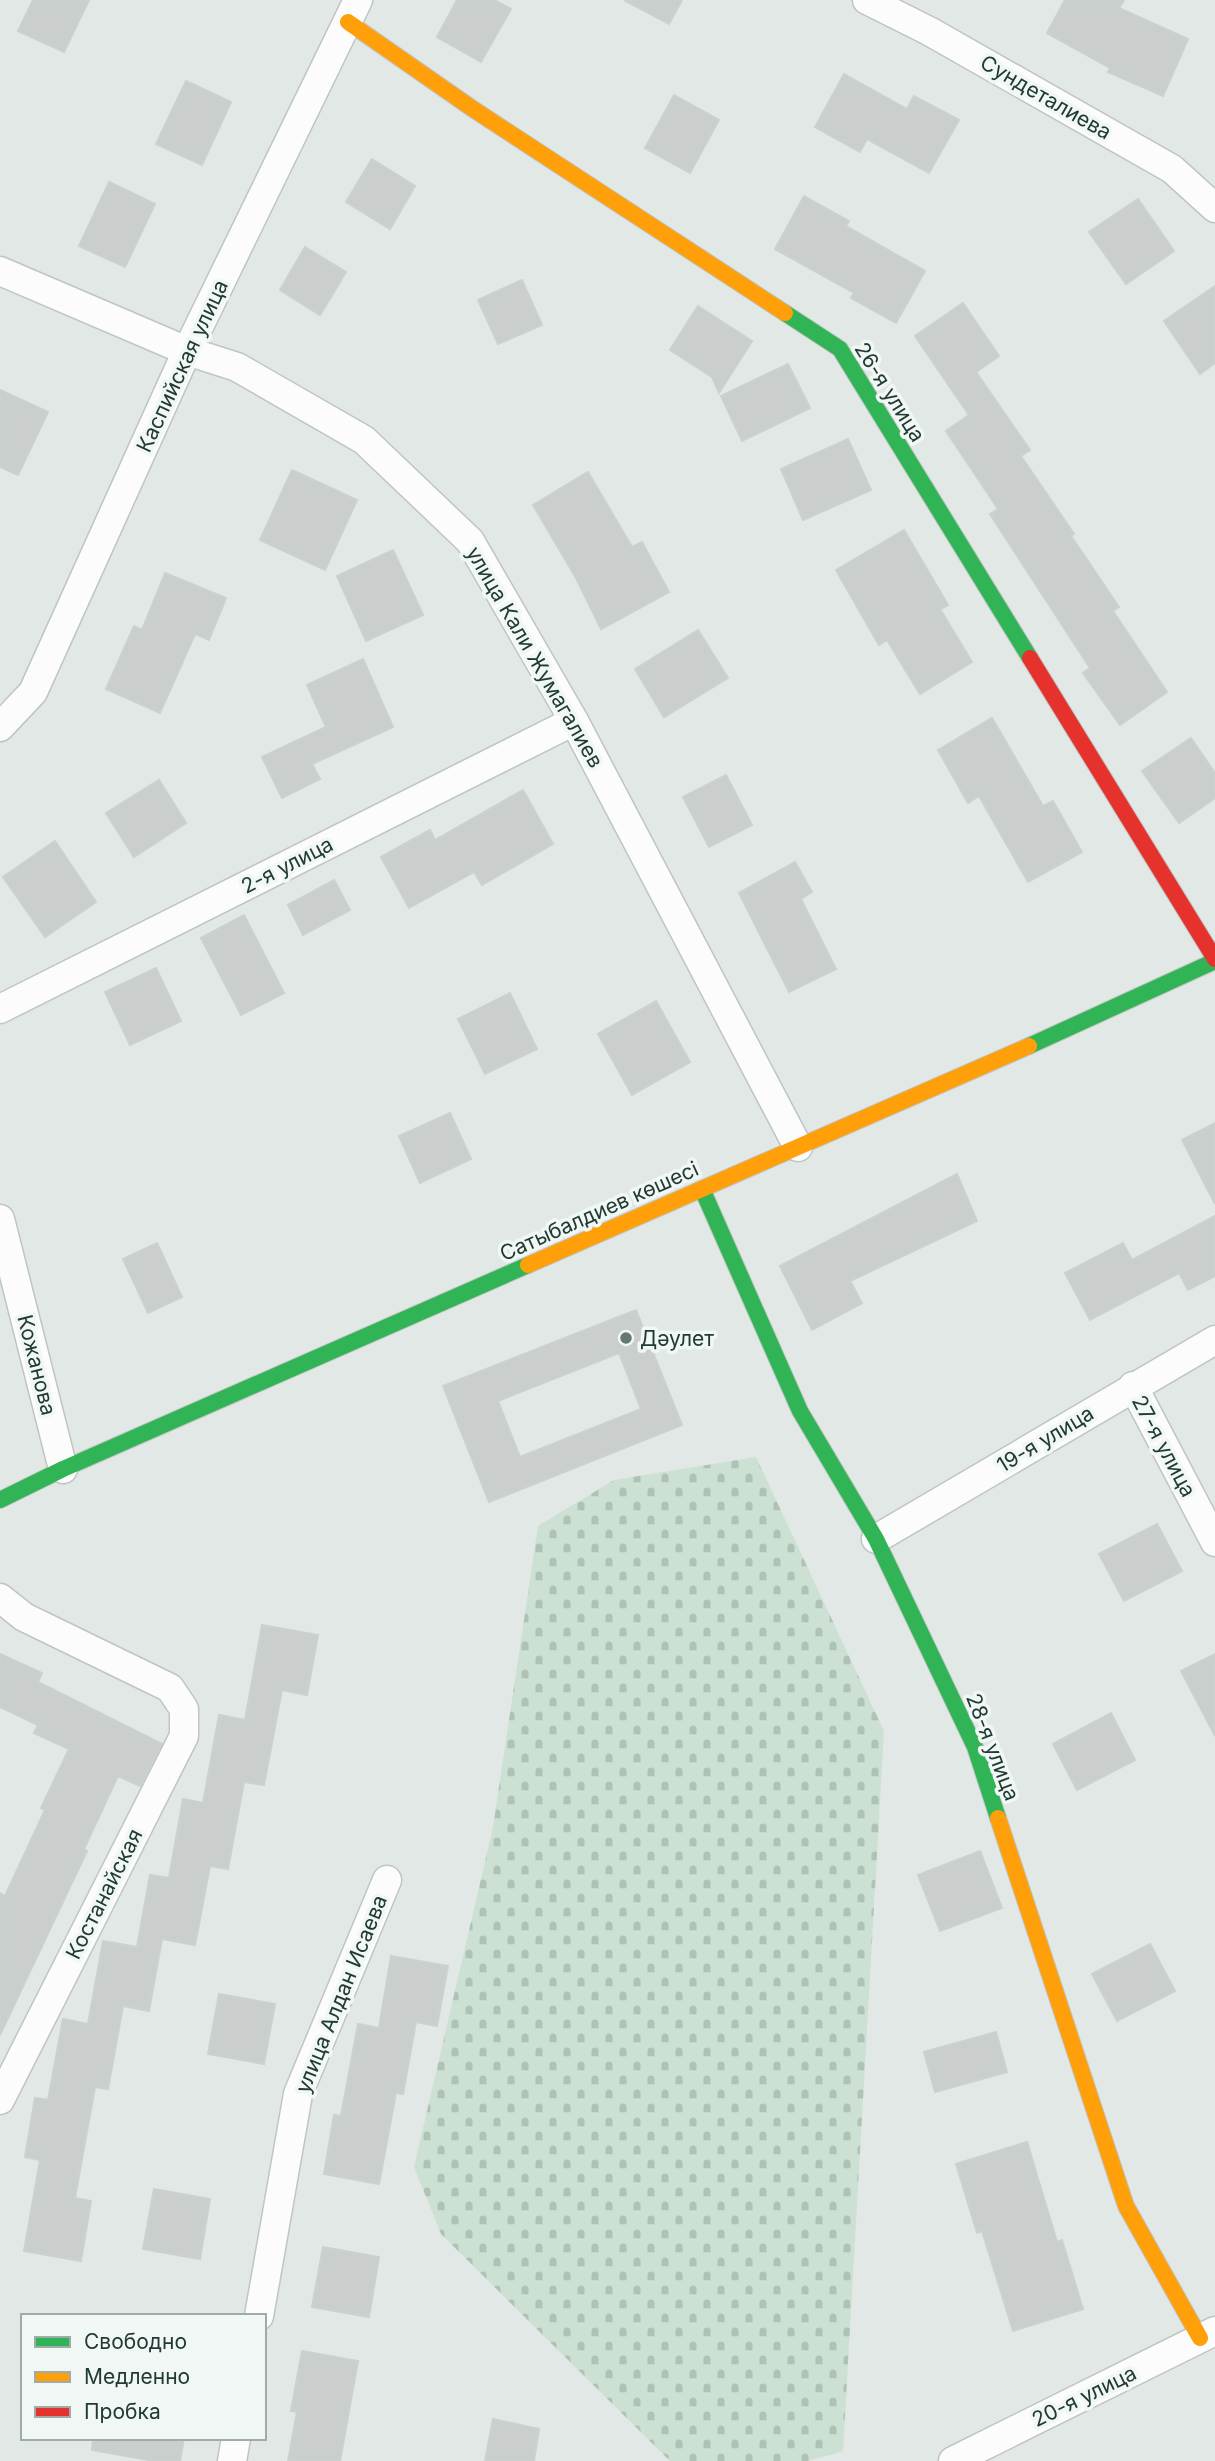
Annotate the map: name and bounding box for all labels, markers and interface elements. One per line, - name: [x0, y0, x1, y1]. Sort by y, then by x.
- street label: Сундеталиева: [976, 49, 1116, 145]
- street label: Каспийская улица: [131, 276, 233, 456]
- street label: 26-я улица: [850, 338, 930, 446]
- street label: улица Кали Жумагалиев: [461, 542, 609, 772]
- street label: 2-я улица: [237, 831, 337, 899]
- street label: Сатыбалдиев көшесі: [496, 1156, 702, 1266]
- street label: Кожанова: [12, 1312, 62, 1418]
- place label: Дәулет: [640, 1326, 714, 1351]
- marker: Дәулет: [618, 1330, 634, 1346]
- street label: 27-я улица: [1127, 1391, 1201, 1501]
- street label: 19-я улица: [992, 1400, 1098, 1478]
- street label: 28-я улица: [961, 1690, 1025, 1804]
- street label: Костанайская: [60, 1825, 148, 1963]
- street label: улица Алдан Исаева: [290, 1891, 392, 2097]
- legend: [21, 2314, 266, 2440]
- text: Свободно: [84, 2329, 187, 2354]
- street label: 20-я улица: [1028, 2360, 1140, 2432]
- text: Медленно: [84, 2364, 190, 2389]
- text: Пробка: [84, 2399, 161, 2424]

